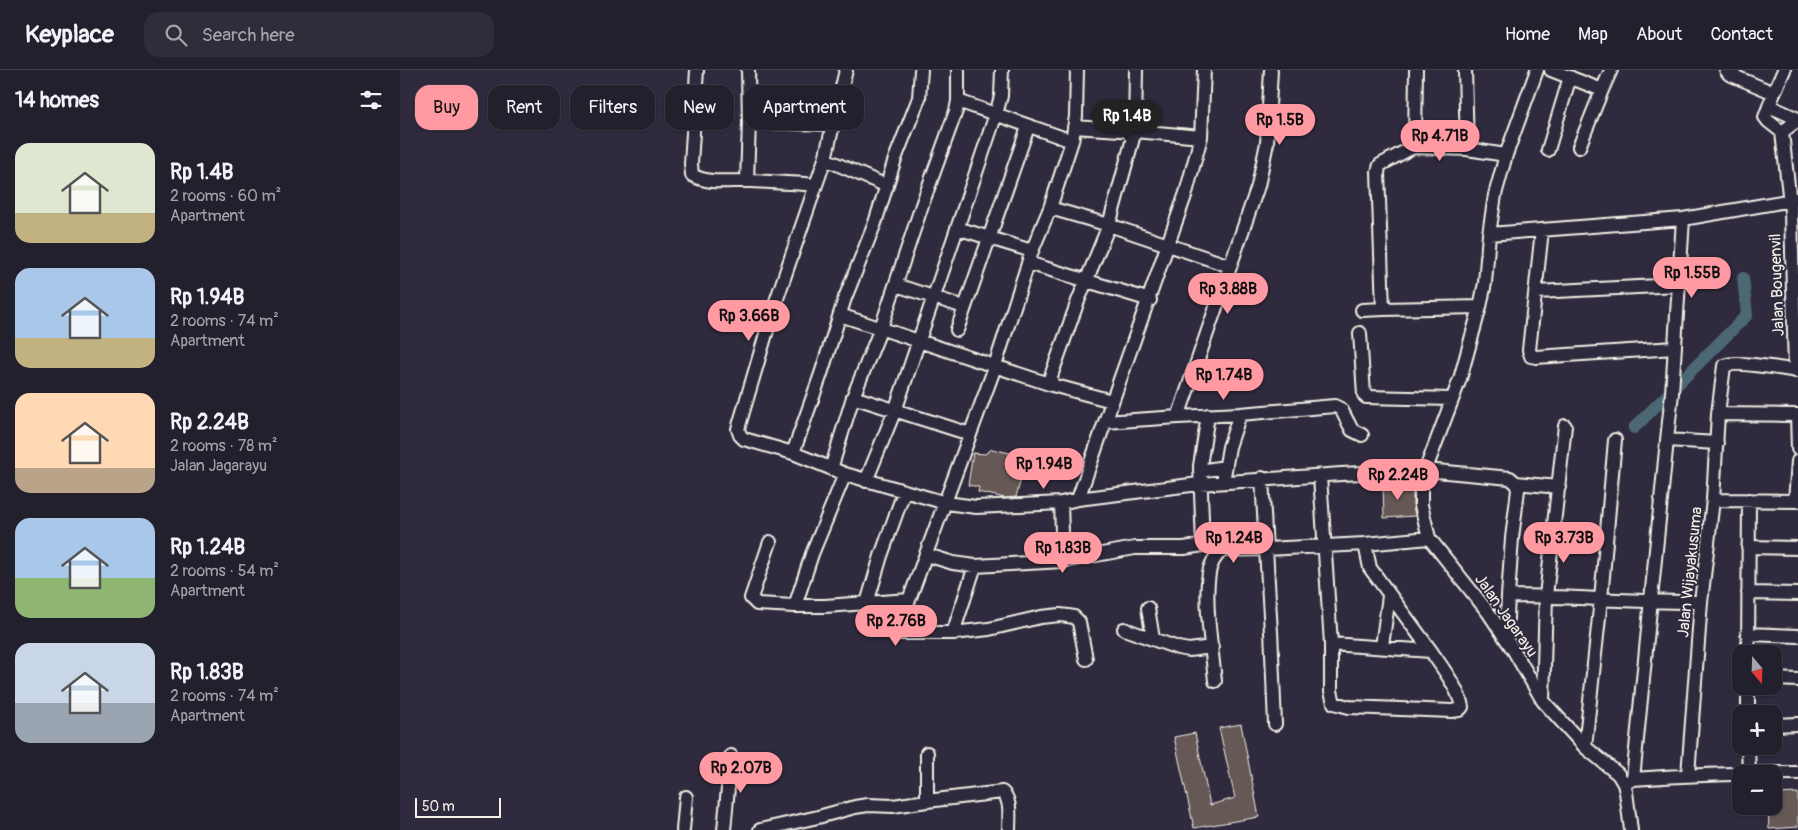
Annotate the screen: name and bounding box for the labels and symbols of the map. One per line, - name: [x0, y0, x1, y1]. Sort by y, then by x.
- pin: Rp 1.4B: [1081, 100, 1173, 142]
- pin: Rp 1.5B: [1234, 104, 1326, 146]
- pin: Rp 4.71B: [1388, 119, 1492, 162]
- street label: Jalan Bougenvil: [1765, 233, 1789, 337]
- pin: Rp 1.55B: [1640, 256, 1744, 299]
- pin: Rp 3.88B: [1176, 272, 1280, 315]
- pin: Rp 3.66B: [697, 300, 801, 342]
- pin: Rp 1.74B: [1172, 358, 1276, 401]
- pin: Rp 1.94B: [992, 448, 1096, 490]
- pin: Rp 2.24B: [1346, 458, 1450, 501]
- street label: Jalan Wijayakusuma: [1673, 506, 1707, 638]
- pin: Rp 1.24B: [1182, 522, 1286, 564]
- pin: Rp 3.73B: [1512, 522, 1616, 564]
- pin: Rp 1.83B: [1011, 532, 1115, 574]
- street label: Jalan Jagarayu: [1470, 570, 1542, 661]
- pin: Rp 2.76B: [844, 604, 948, 647]
- north arrow: [1732, 645, 1782, 695]
- pin: Rp 2.07B: [689, 752, 793, 794]
- scale bar: [415, 795, 501, 818]

